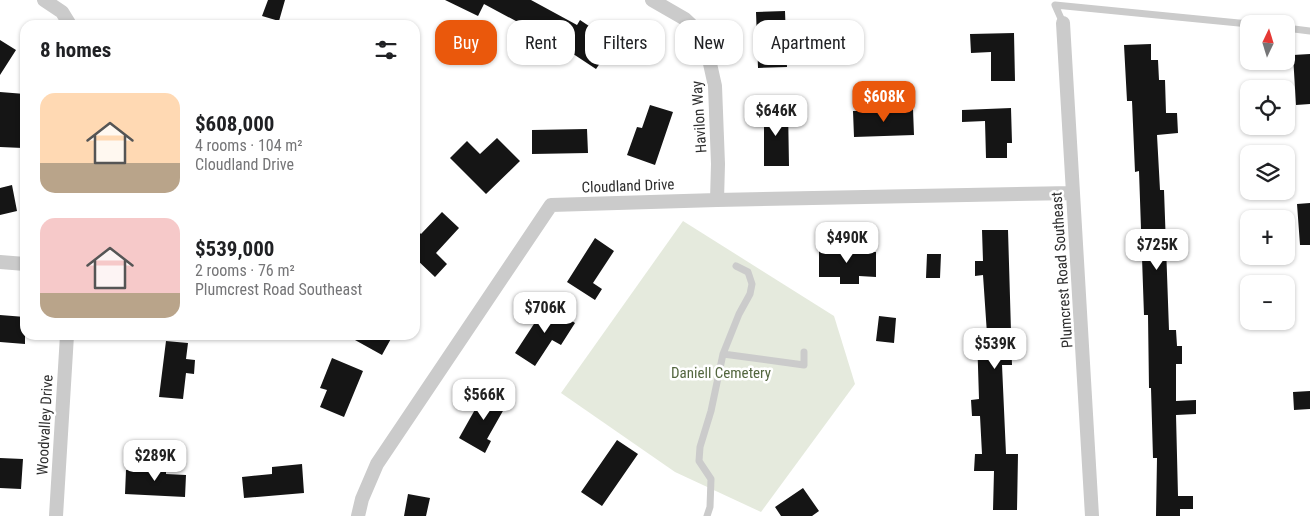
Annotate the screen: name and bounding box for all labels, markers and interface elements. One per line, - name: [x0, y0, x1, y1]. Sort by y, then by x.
- north arrow: [1240, 15, 1295, 70]
- map controls: [1240, 15, 1295, 330]
- chip: Buy: [435, 20, 497, 65]
- chip: Rent: [507, 20, 575, 65]
- chip: Filters: [585, 20, 665, 65]
- chip: New: [675, 20, 743, 65]
- chip: Apartment: [753, 20, 864, 65]
- icon: filters: [372, 36, 400, 64]
- text: 8 homes: [40, 38, 111, 62]
- street label: Havilon Way: [687, 80, 711, 154]
- pin: $608K: [849, 80, 919, 123]
- button: locate: [1240, 80, 1295, 135]
- text: $608K: [863, 87, 905, 106]
- pin: $646K: [741, 94, 811, 137]
- text: $646K: [755, 101, 797, 120]
- text: $608,000: [195, 112, 274, 136]
- icon: home: [80, 113, 140, 173]
- text: 4 rooms · 104 m²: [195, 136, 303, 155]
- button: layers: [1240, 145, 1295, 200]
- text: Cloudland Drive: [195, 155, 294, 174]
- street label: Cloudland Drive: [581, 175, 675, 197]
- street label: Plumcrest Road Southeast: [1048, 191, 1076, 349]
- button: +: [1240, 210, 1295, 265]
- pin: $490K: [812, 222, 882, 264]
- text: $490K: [826, 228, 868, 247]
- pin: $725K: [1122, 228, 1192, 271]
- text: $725K: [1136, 235, 1178, 254]
- text: $539,000: [195, 237, 274, 261]
- icon: home: [80, 238, 140, 298]
- text: 2 rooms · 76 m²: [195, 261, 295, 280]
- button: −: [1240, 275, 1295, 330]
- text: Plumcrest Road Southeast: [195, 280, 362, 299]
- pin: $706K: [510, 292, 580, 334]
- text: $706K: [524, 298, 566, 317]
- pin: $539K: [960, 328, 1030, 370]
- text: $539K: [974, 334, 1016, 353]
- park label: Daniell Cemetery: [671, 364, 771, 382]
- street label: Woodvalley Drive: [33, 374, 57, 476]
- pin: $566K: [449, 378, 519, 421]
- text: $566K: [463, 385, 505, 404]
- pin: $289K: [120, 440, 190, 482]
- text: $289K: [134, 446, 176, 465]

